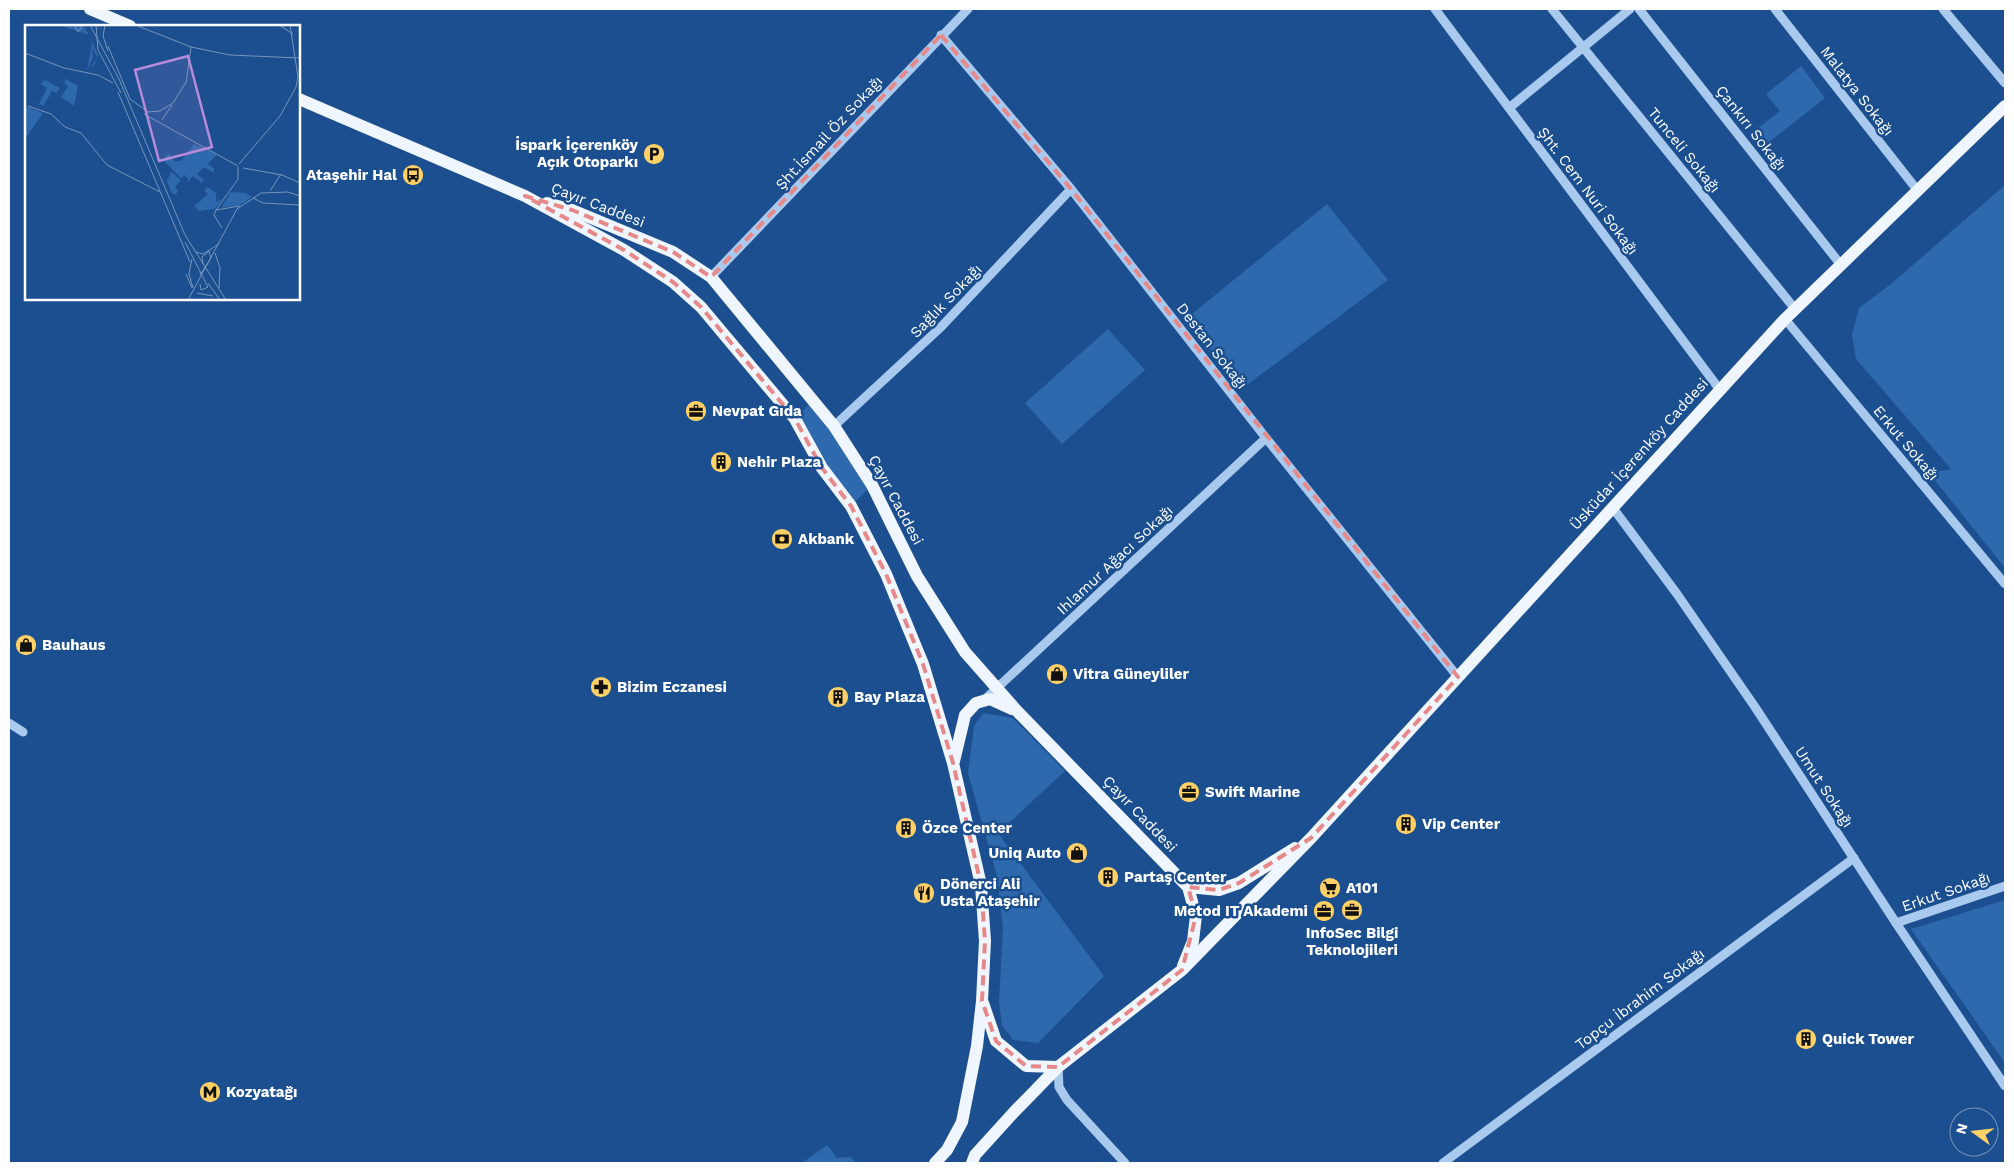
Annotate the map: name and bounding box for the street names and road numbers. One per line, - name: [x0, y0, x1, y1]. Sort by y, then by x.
- street label: Malatya Sokağı: [1817, 43, 1897, 139]
- street label: Şht.İsmail Öz Sokağı: [772, 72, 886, 194]
- street label: Çankırı Sokağı: [1712, 82, 1790, 174]
- street label: Tunceli Sokağı: [1644, 104, 1724, 196]
- street label: Şht. Cem Nuri Sokağı: [1534, 124, 1642, 258]
- street label: Çayır Caddesi: [549, 179, 647, 231]
- street label: Sağlık Sokağı: [906, 260, 986, 342]
- street label: Destan Sokağı: [1173, 299, 1251, 393]
- street label: Üsküdar İçerenköy Caddesi: [1566, 374, 1712, 534]
- street label: Erkut Sokağı: [1869, 402, 1943, 484]
- street label: Çayır Caddesi: [865, 452, 927, 548]
- street label: Ihlamur Ağacı Sokağı: [1053, 502, 1177, 618]
- street label: Umut Sokağı: [1791, 743, 1857, 831]
- street label: Çayır Caddesi: [1099, 772, 1181, 856]
- street label: Erkut Sokağı: [1899, 868, 1993, 916]
- street label: Topçu İbrahim Sokağı: [1572, 945, 1708, 1053]

